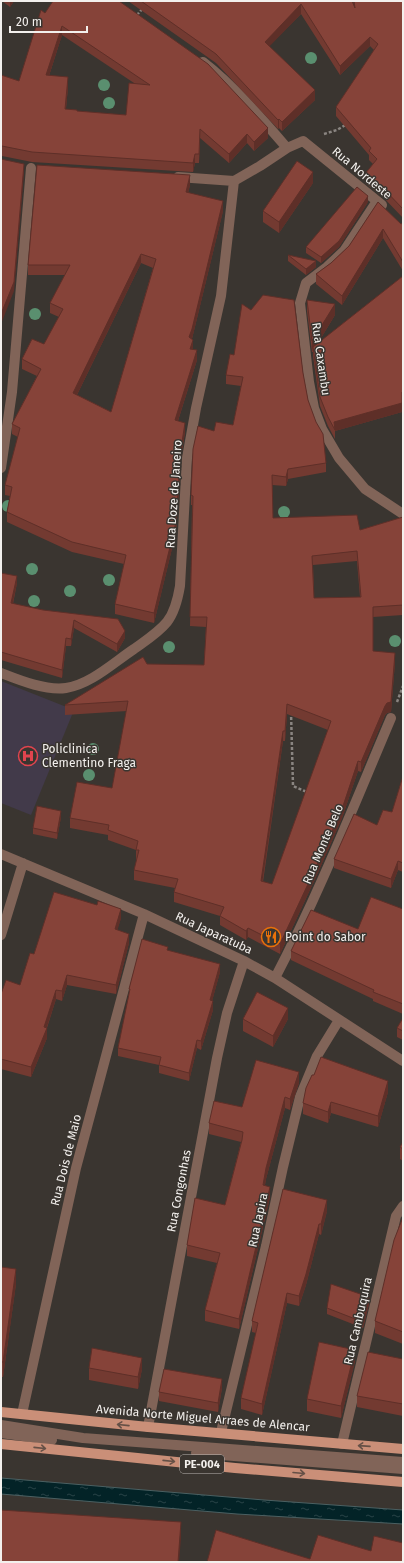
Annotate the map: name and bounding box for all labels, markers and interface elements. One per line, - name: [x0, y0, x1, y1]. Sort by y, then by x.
- scale bar: [10, 8, 87, 34]
- text: 20 m: [16, 15, 42, 29]
- street label: Rua Nordeste: [329, 144, 395, 202]
- street label: Rua Caxambu: [309, 322, 333, 396]
- street label: Rua Doze de Janeiro: [163, 439, 185, 549]
- place label: Policlinica Clementino Fraga: [42, 742, 136, 770]
- hospital icon: Policlinica Clementino Fraga: [17, 745, 39, 767]
- street label: Rua Monte Belo: [300, 802, 346, 886]
- street label: Rua Japaratuba: [173, 909, 255, 957]
- restaurant icon: Point do Sabor: [260, 926, 282, 948]
- place label: Point do Sabor: [285, 930, 366, 944]
- street label: Rua Dois de Maio: [48, 1113, 84, 1207]
- street label: Rua Congonhas: [164, 1148, 194, 1233]
- street label: Rua Japira: [245, 1191, 271, 1249]
- street label: Rua Cambuquira: [341, 1276, 375, 1366]
- street label: Avenida Norte Miguel Arraes de Alencar: [96, 1402, 311, 1434]
- one-way arrow: [117, 1421, 130, 1428]
- one-way arrow: [358, 1442, 371, 1450]
- one-way arrow: [33, 1444, 46, 1451]
- road number: PE-004: [180, 1455, 224, 1473]
- one-way arrow: [162, 1457, 175, 1465]
- one-way arrow: [292, 1470, 305, 1477]

